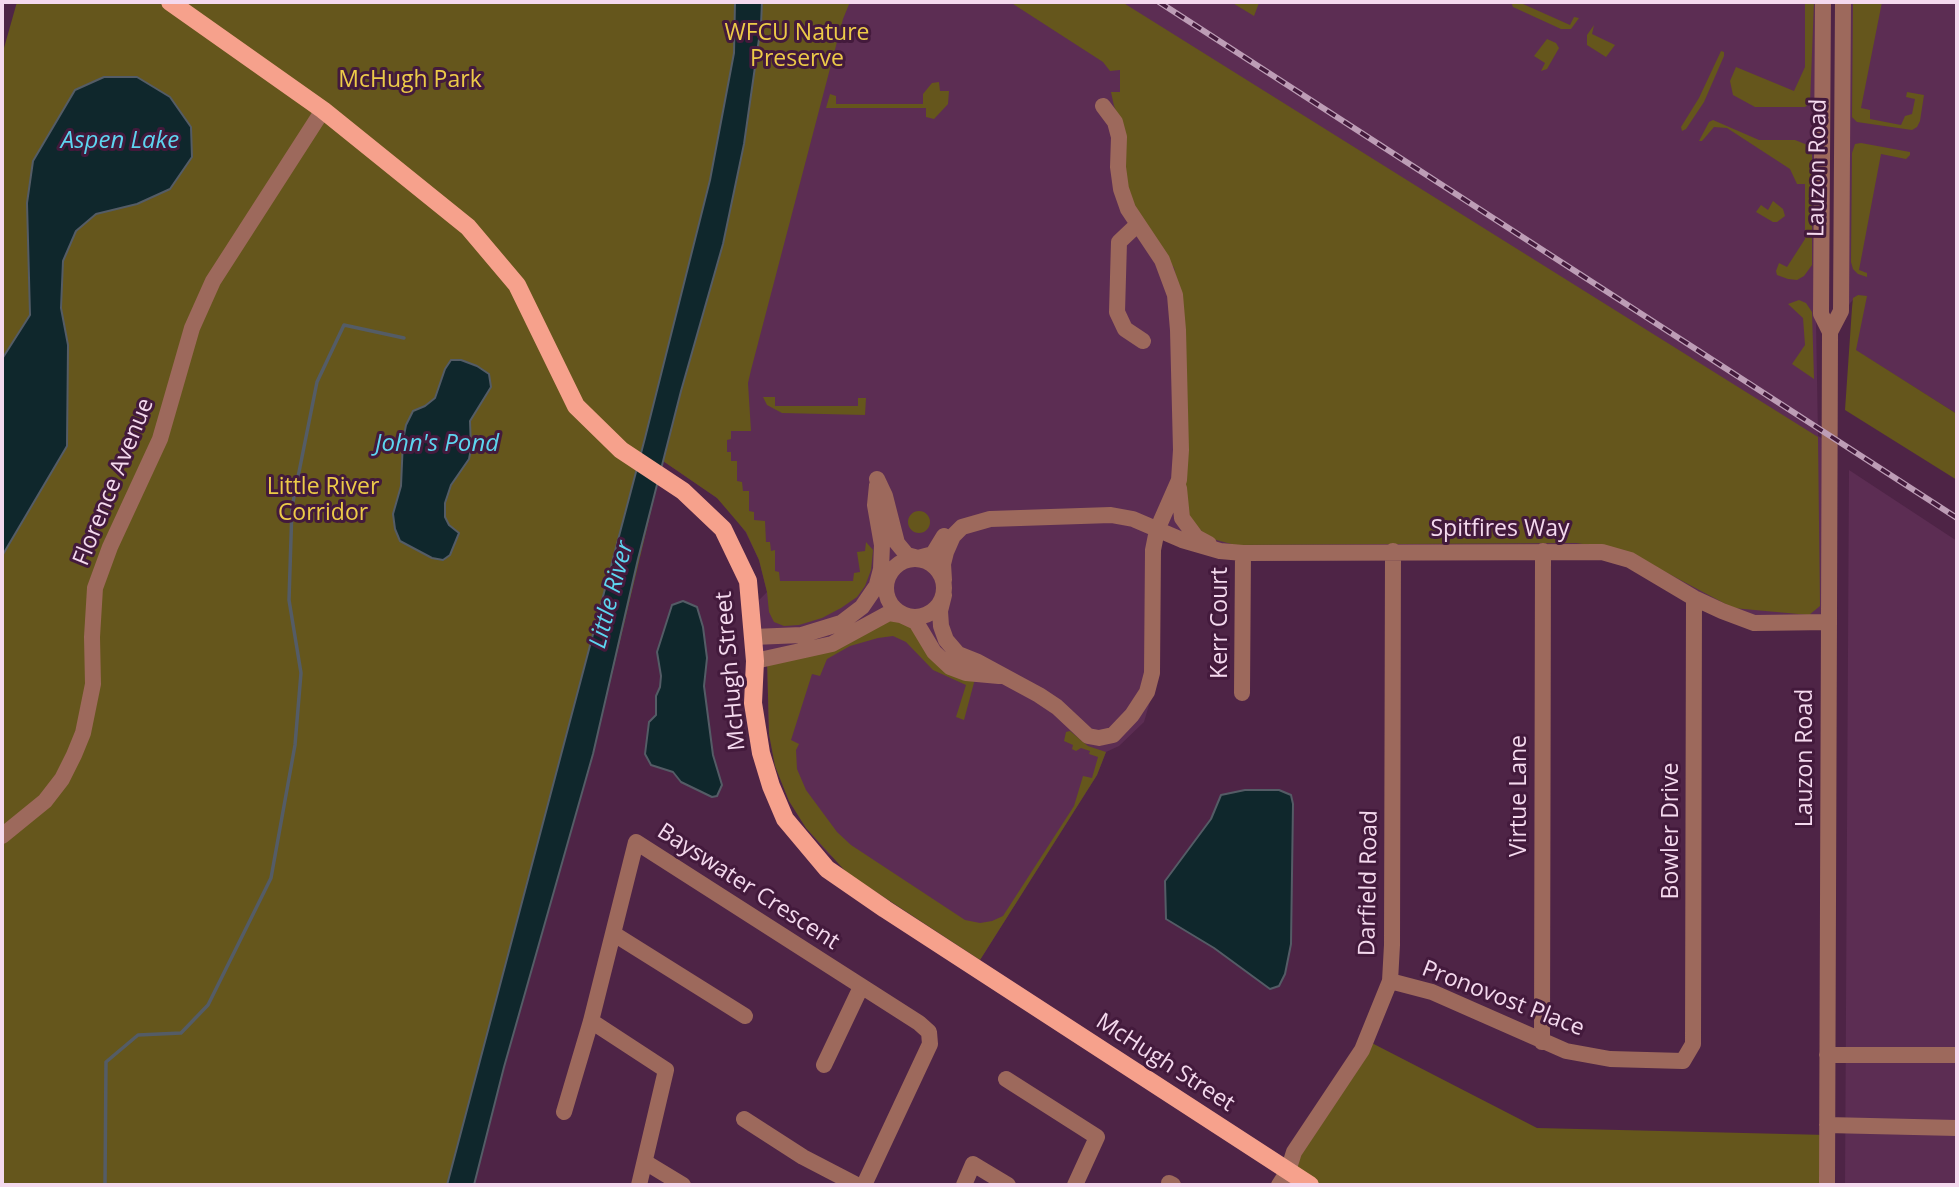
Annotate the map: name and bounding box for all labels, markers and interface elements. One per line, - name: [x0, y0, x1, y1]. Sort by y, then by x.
- park label: WFCU Nature Preserve: [724, 19, 870, 73]
- park label: McHugh Park: [338, 66, 482, 94]
- street label: Lauzon Road: [1803, 99, 1833, 237]
- water label: Aspen Lake: [61, 127, 179, 155]
- street label: Florence Avenue: [68, 394, 160, 570]
- water label: John's Pond: [375, 430, 499, 458]
- park label: Little River Corridor: [267, 473, 379, 527]
- street label: Spitfires Way: [1430, 515, 1570, 543]
- water label: Little River: [584, 538, 640, 652]
- street label: Kerr Court: [1206, 567, 1234, 679]
- street label: McHugh Street: [710, 590, 752, 752]
- street label: Lauzon Road: [1791, 689, 1819, 827]
- street label: Virtue Lane: [1505, 735, 1533, 857]
- street label: Bowler Drive: [1657, 763, 1685, 899]
- street label: Darfield Road: [1354, 810, 1384, 956]
- street label: Bayswater Crescent: [652, 818, 844, 956]
- street label: Pronovost Place: [1418, 955, 1588, 1043]
- street label: McHugh Street: [1091, 1008, 1239, 1118]

